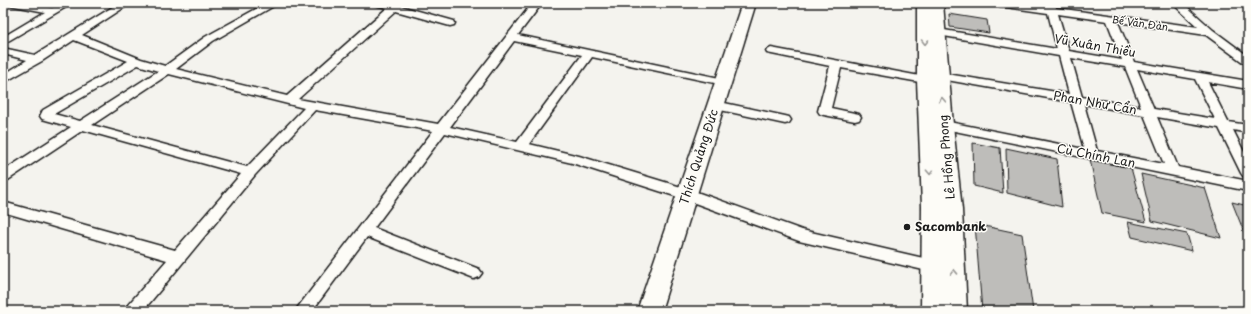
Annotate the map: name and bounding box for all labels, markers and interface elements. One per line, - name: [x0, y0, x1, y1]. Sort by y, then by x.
- street label: Bế Văn Đàn: [1111, 11, 1169, 34]
- street label: Vũ Xuân Thiều: [1053, 29, 1137, 61]
- one-way arrow: [921, 39, 929, 45]
- street label: Phan Như Cẩn: [1052, 86, 1138, 118]
- one-way arrow: [938, 97, 947, 104]
- street label: Thích Quảng Đức: [674, 107, 722, 207]
- street label: Lê Hồng Phong: [933, 114, 959, 200]
- street label: Cù Chính Lan: [1055, 139, 1137, 171]
- one-way arrow: [926, 169, 934, 175]
- place label: Sacombank: [915, 217, 986, 235]
- marker: Sacombank: [902, 222, 912, 232]
- one-way arrow: [950, 269, 958, 275]

